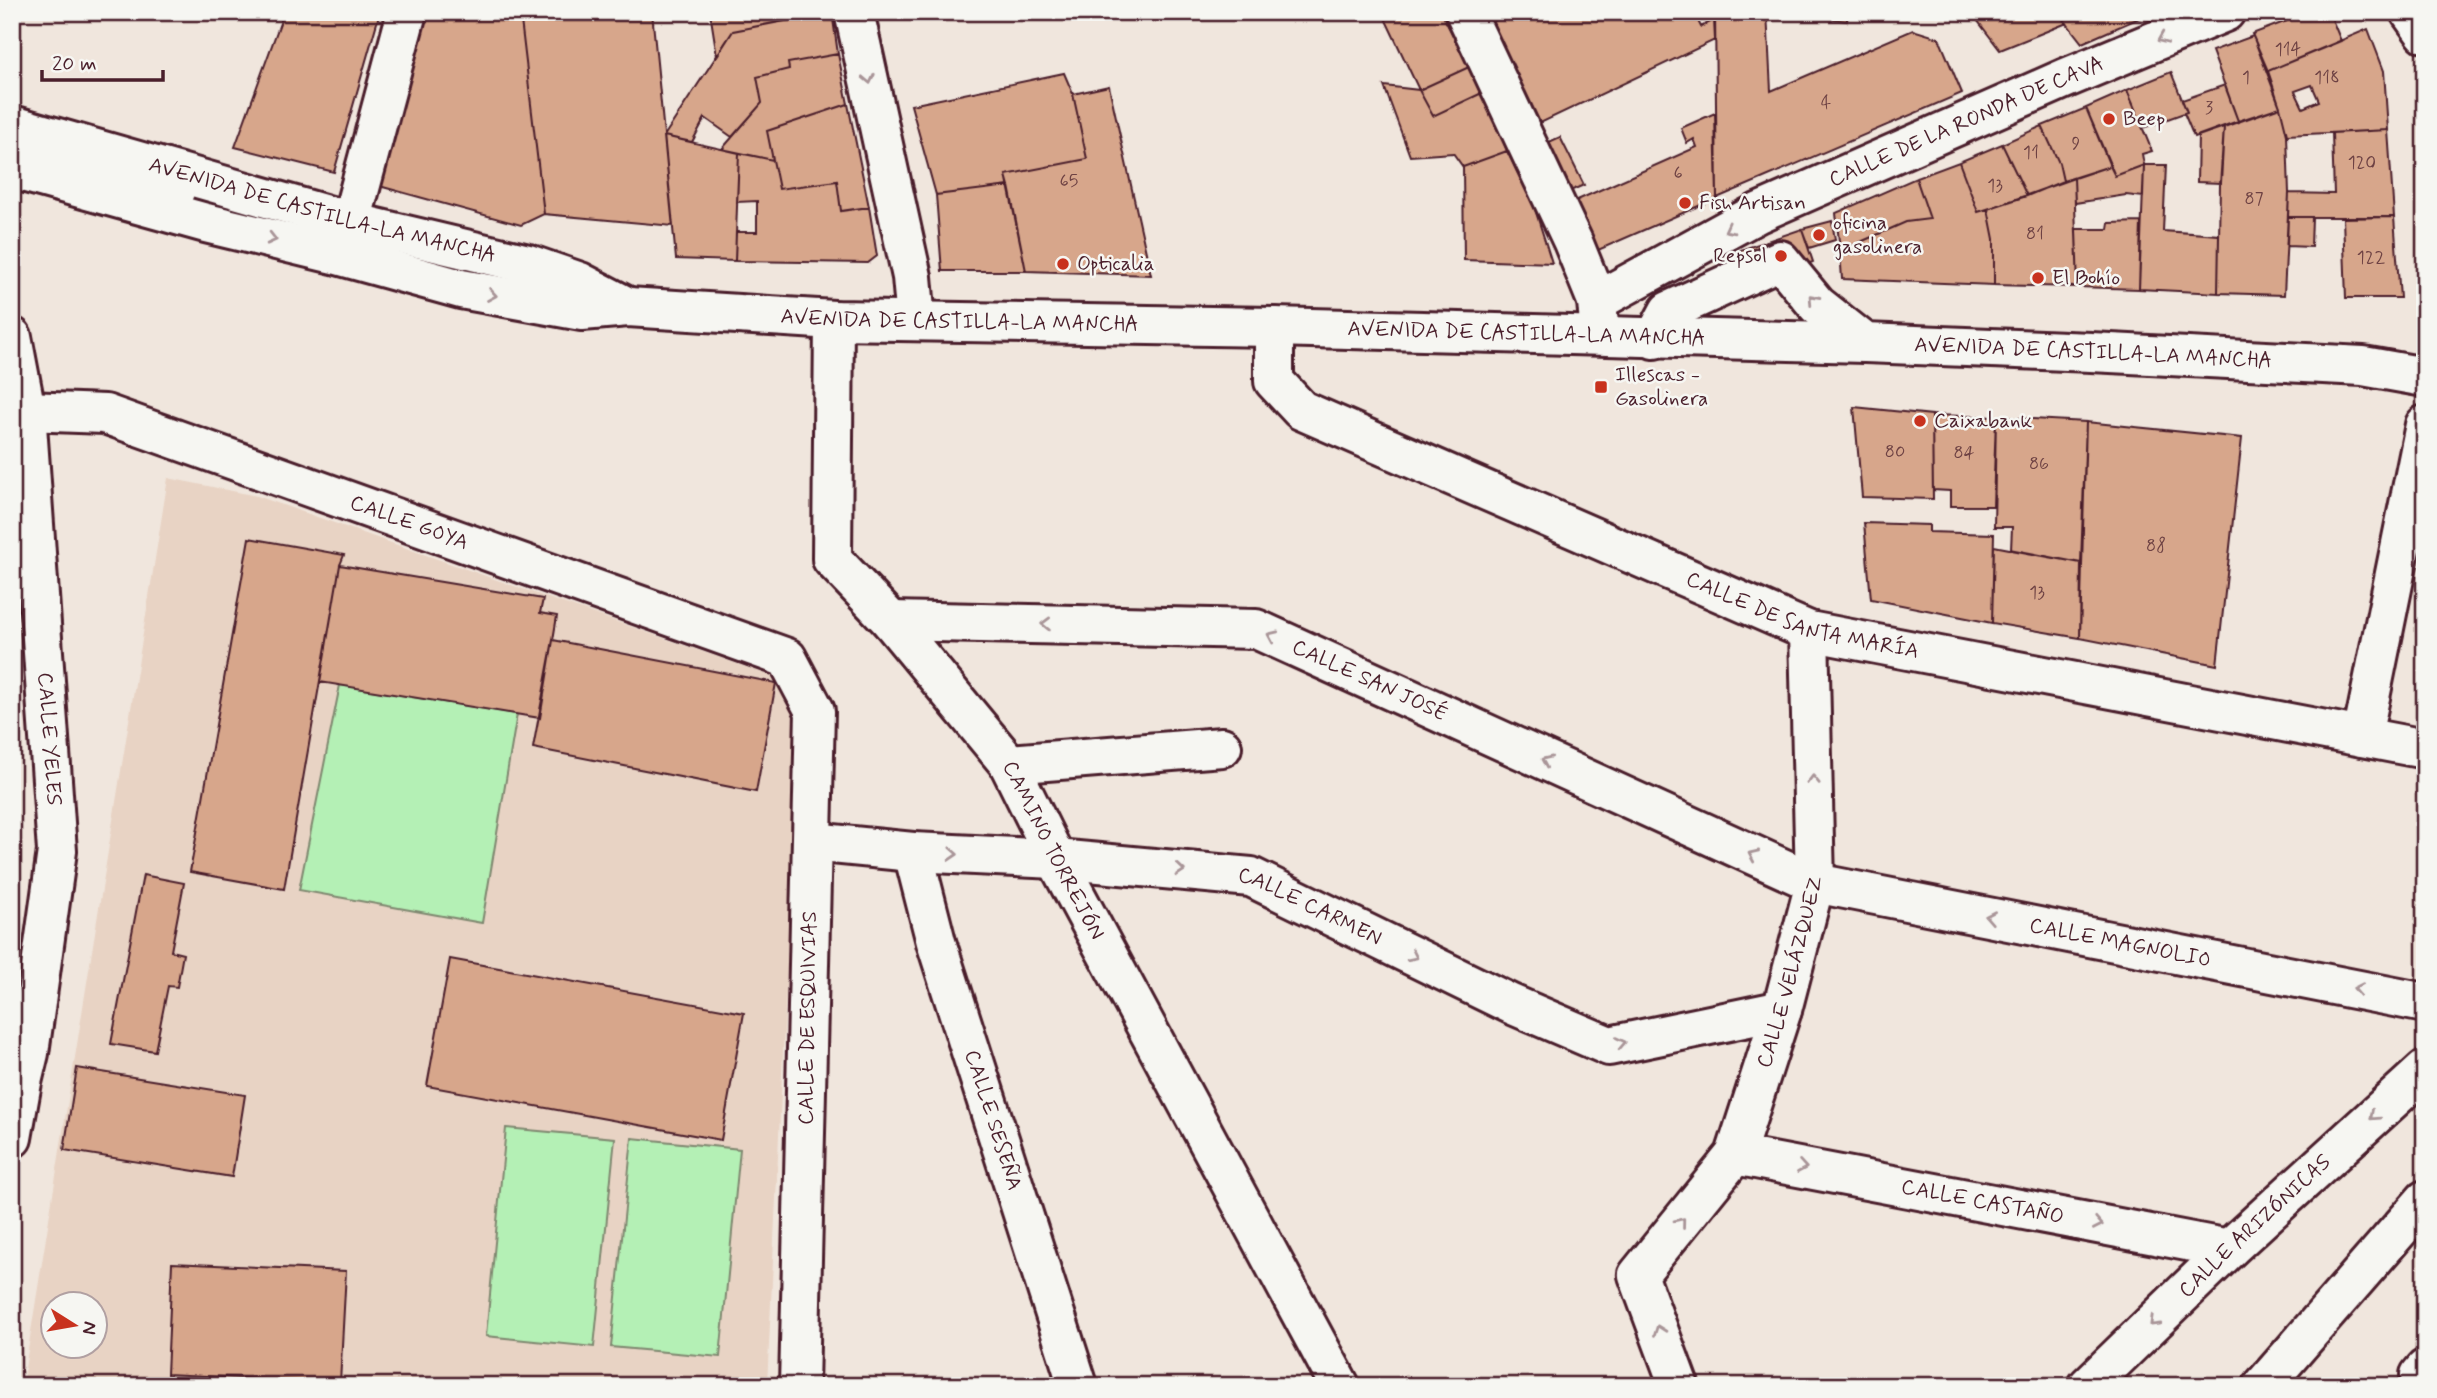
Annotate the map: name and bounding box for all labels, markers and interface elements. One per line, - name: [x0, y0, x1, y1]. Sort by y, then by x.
- one-way arrow: [2156, 30, 2168, 44]
- scale bar: [42, 38, 163, 82]
- house number: 114: [2275, 38, 2302, 62]
- text: 20 m: [52, 50, 97, 78]
- street label: CALLE DE LA RONDA DE CAVA: [1825, 50, 2108, 194]
- house number: 1: [2242, 66, 2250, 90]
- house number: 118: [2314, 66, 2340, 90]
- one-way arrow: [860, 73, 875, 85]
- house number: 4: [1821, 91, 1831, 115]
- house number: 3: [2205, 96, 2213, 120]
- place label: Beep: [2123, 105, 2165, 133]
- marker: Beep: [2101, 111, 2117, 127]
- house number: 9: [2072, 132, 2081, 156]
- house number: 11: [2023, 141, 2039, 165]
- street label: AVENIDA DE CASTILLA-LA MANCHA: [145, 151, 499, 270]
- house number: 120: [2348, 151, 2376, 175]
- house number: 6: [1673, 161, 1683, 185]
- house number: 65: [1060, 169, 1078, 193]
- house number: 13: [1987, 174, 2003, 198]
- house number: 87: [2244, 187, 2264, 211]
- place label: Fish Artisan: [1699, 189, 1806, 217]
- marker: Fish Artisan: [1677, 195, 1693, 211]
- place label: oficina gasolinera: [1833, 209, 1922, 261]
- one-way arrow: [1724, 220, 1736, 234]
- house number: 81: [2026, 222, 2044, 246]
- marker: oficina gasolinera: [1811, 227, 1827, 243]
- one-way arrow: [266, 231, 278, 245]
- place label: Repsol: [1713, 242, 1767, 270]
- house number: 122: [2357, 246, 2385, 270]
- marker: Repsol: [1773, 248, 1789, 264]
- place label: Opticalia: [1077, 250, 1155, 278]
- marker: Opticalia: [1055, 256, 1071, 272]
- place label: El Bohío: [2052, 264, 2120, 292]
- marker: El Bohío: [2030, 270, 2046, 286]
- one-way arrow: [486, 287, 498, 302]
- one-way arrow: [1809, 295, 1821, 308]
- street label: AVENIDA DE CASTILLA-LA MANCHA: [780, 303, 1139, 339]
- street label: AVENIDA DE CASTILLA-LA MANCHA: [1347, 315, 1706, 353]
- street label: AVENIDA DE CASTILLA-LA MANCHA: [1914, 331, 2273, 375]
- place label: Illescas - Gasolinera: [1615, 361, 1708, 413]
- marker: Illescas - Gasolinera: [1593, 379, 1609, 395]
- place label: Caixabank: [1934, 407, 2033, 435]
- marker: Caixabank: [1912, 413, 1928, 429]
- house number: 80: [1885, 440, 1905, 464]
- house number: 84: [1953, 441, 1975, 465]
- house number: 86: [2029, 452, 2049, 476]
- street label: CALLE GOYA: [346, 489, 472, 557]
- house number: 88: [2146, 534, 2166, 558]
- street label: CALLE DE SANTA MARÍA: [1682, 565, 1921, 666]
- house number: 13: [2029, 581, 2045, 605]
- one-way arrow: [1040, 617, 1051, 632]
- one-way arrow: [1267, 630, 1279, 644]
- street label: CALLE SAN JOSÉ: [1287, 633, 1452, 728]
- street label: CALLE YELES: [30, 671, 68, 807]
- one-way arrow: [1541, 755, 1553, 769]
- street label: CAMINO TORREJÓN: [996, 756, 1111, 945]
- one-way arrow: [1805, 774, 1820, 785]
- one-way arrow: [948, 846, 959, 861]
- one-way arrow: [1748, 849, 1760, 863]
- one-way arrow: [1175, 862, 1186, 877]
- street label: CALLE CARMEN: [1237, 862, 1386, 953]
- street label: CALLE VELÁZQUEZ: [1750, 873, 1830, 1071]
- street label: CALLE DE ESQUIVIAS: [792, 911, 824, 1125]
- one-way arrow: [1984, 911, 1996, 926]
- street label: CALLE MAGNOLIO: [2027, 911, 2213, 975]
- one-way arrow: [1406, 948, 1418, 962]
- one-way arrow: [2352, 983, 2364, 998]
- one-way arrow: [1615, 1037, 1627, 1052]
- street label: CALLE SESEÑA: [957, 1046, 1029, 1194]
- one-way arrow: [2369, 1108, 2382, 1121]
- street label: CALLE ARIZÓNICAS: [2173, 1148, 2337, 1304]
- one-way arrow: [1796, 1159, 1808, 1174]
- street label: CALLE CASTAÑO: [1899, 1173, 2066, 1231]
- one-way arrow: [2092, 1216, 2104, 1231]
- one-way arrow: [1673, 1217, 1685, 1230]
- north arrow: [38, 1290, 108, 1360]
- one-way arrow: [2150, 1313, 2163, 1326]
- text: N: [76, 1319, 103, 1337]
- one-way arrow: [1653, 1325, 1667, 1337]

